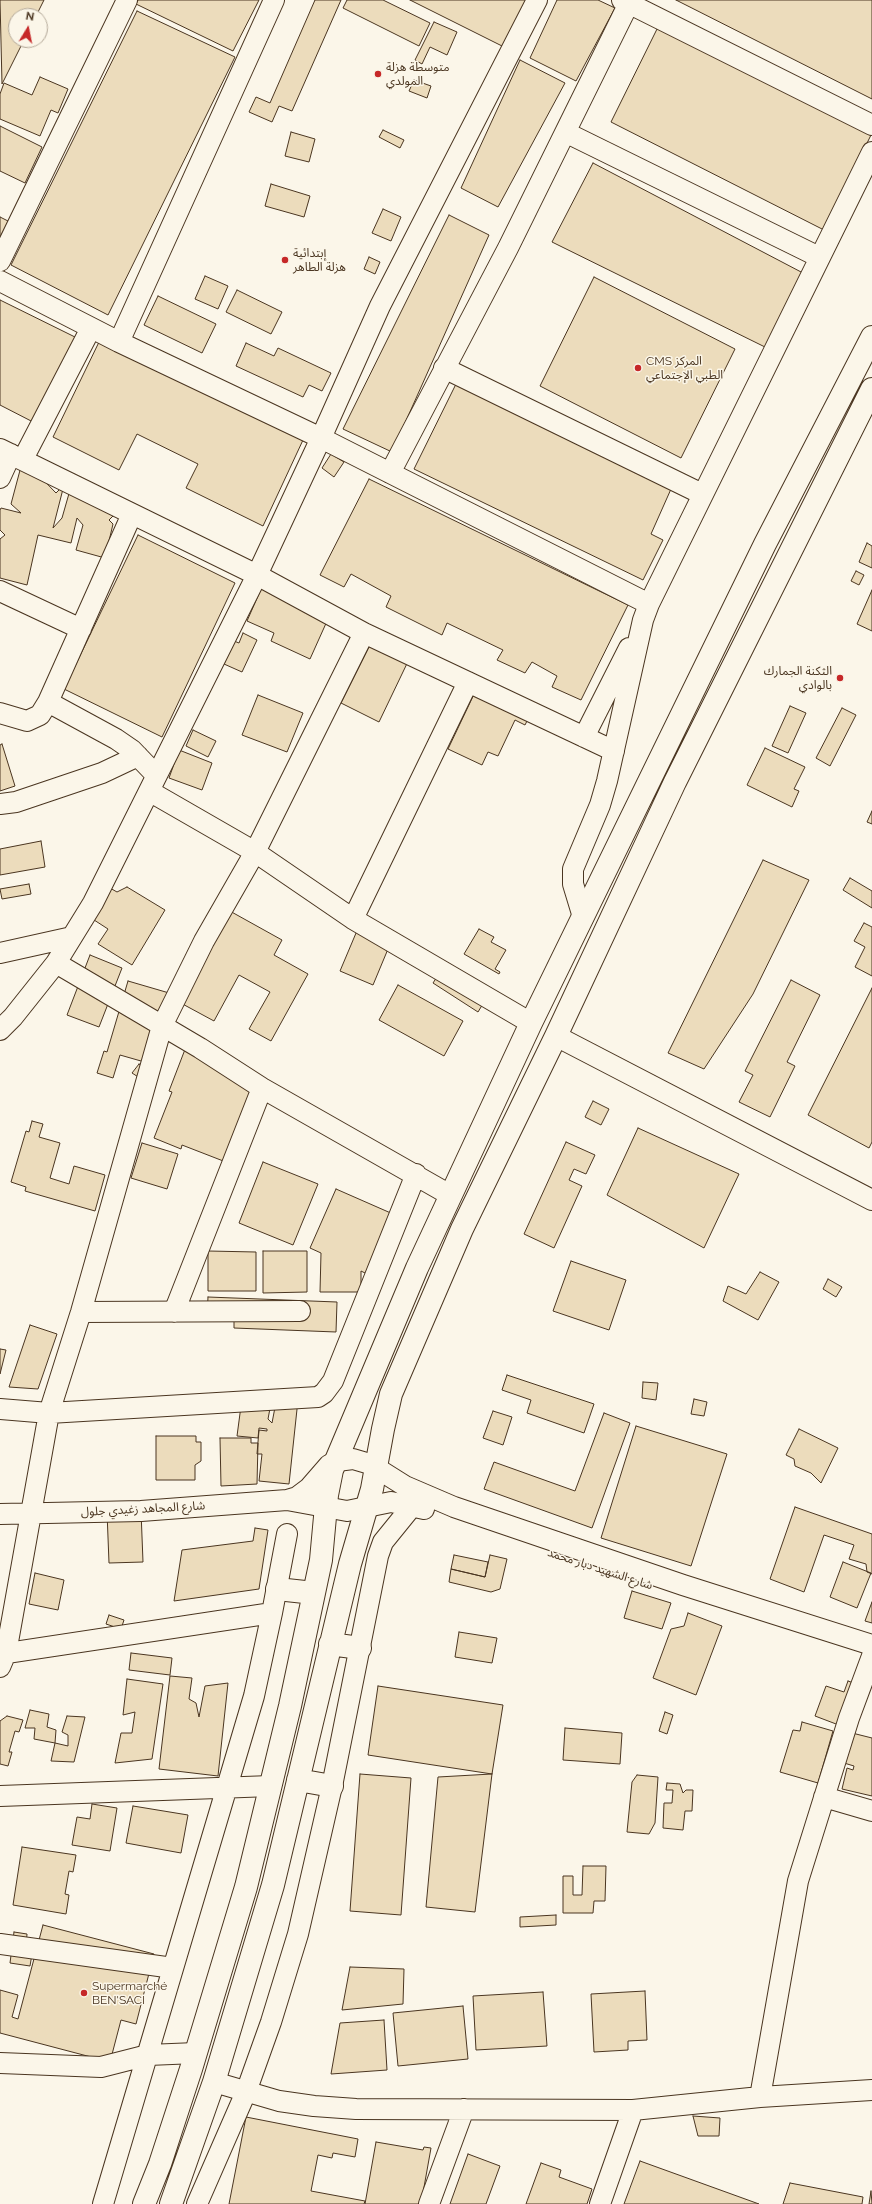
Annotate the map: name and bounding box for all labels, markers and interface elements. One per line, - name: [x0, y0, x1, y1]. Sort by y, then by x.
- north arrow: [8, 8, 48, 48]
- text: N: [25, 10, 35, 24]
- place label: متوسطة هزلة المولدي: [386, 60, 450, 88]
- marker: متوسطة هزلة المولدي: [373, 69, 383, 79]
- place label: إبتدائية هزلة الطاهر: [293, 246, 346, 274]
- marker: إبتدائية هزلة الطاهر: [280, 255, 290, 265]
- place label: CMS المركز الطبي الإجتماعي: [646, 354, 723, 382]
- marker: CMS المركز الطبي الإجتماعي: [633, 363, 643, 373]
- place label: الثكنة الجمارك بالوادي: [764, 664, 832, 692]
- marker: الثكنة الجمارك بالوادي: [835, 673, 845, 683]
- street label: شارع المجاهد زغيدي جلول: [80, 1499, 206, 1519]
- street label: شارع الشهيد دبار محمد: [546, 1545, 654, 1593]
- place label: Supermarché BEN'SACI: [92, 1979, 167, 2007]
- marker: Supermarché BEN'SACI: [79, 1988, 89, 1998]

